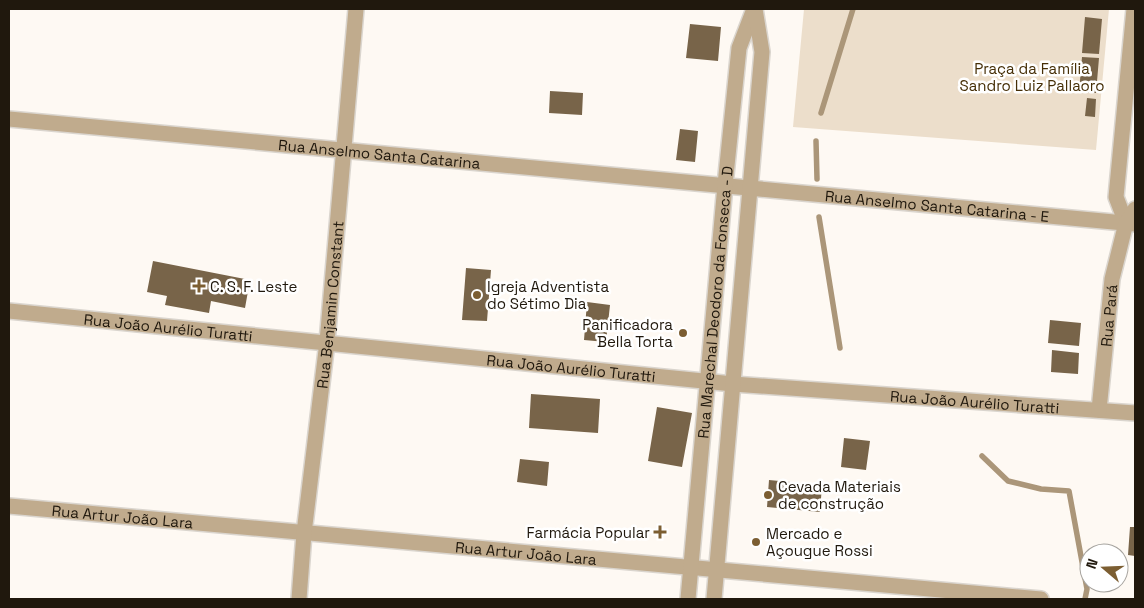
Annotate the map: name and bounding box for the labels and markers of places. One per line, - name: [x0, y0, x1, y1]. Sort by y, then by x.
- place label: C. S. F. Leste: [210, 277, 298, 296]
- place label: Igreja Adventista do Sétimo Dia: [487, 277, 609, 313]
- marker: C. S. F. Leste: [192, 279, 206, 293]
- marker: Igreja Adventista do Sétimo Dia: [471, 289, 483, 301]
- place label: Panificadora Bella Torta: [582, 315, 673, 351]
- marker: Panificadora Bella Torta: [677, 327, 689, 339]
- place label: Cevada Materiais de construção: [778, 477, 901, 513]
- marker: Cevada Materiais de construção: [762, 489, 774, 501]
- place label: Farmácia Popular: [526, 523, 650, 542]
- place label: Mercado e Açougue Rossi: [766, 524, 873, 560]
- marker: Farmácia Popular: [654, 526, 666, 538]
- marker: Mercado e Açougue Rossi: [750, 536, 762, 548]

